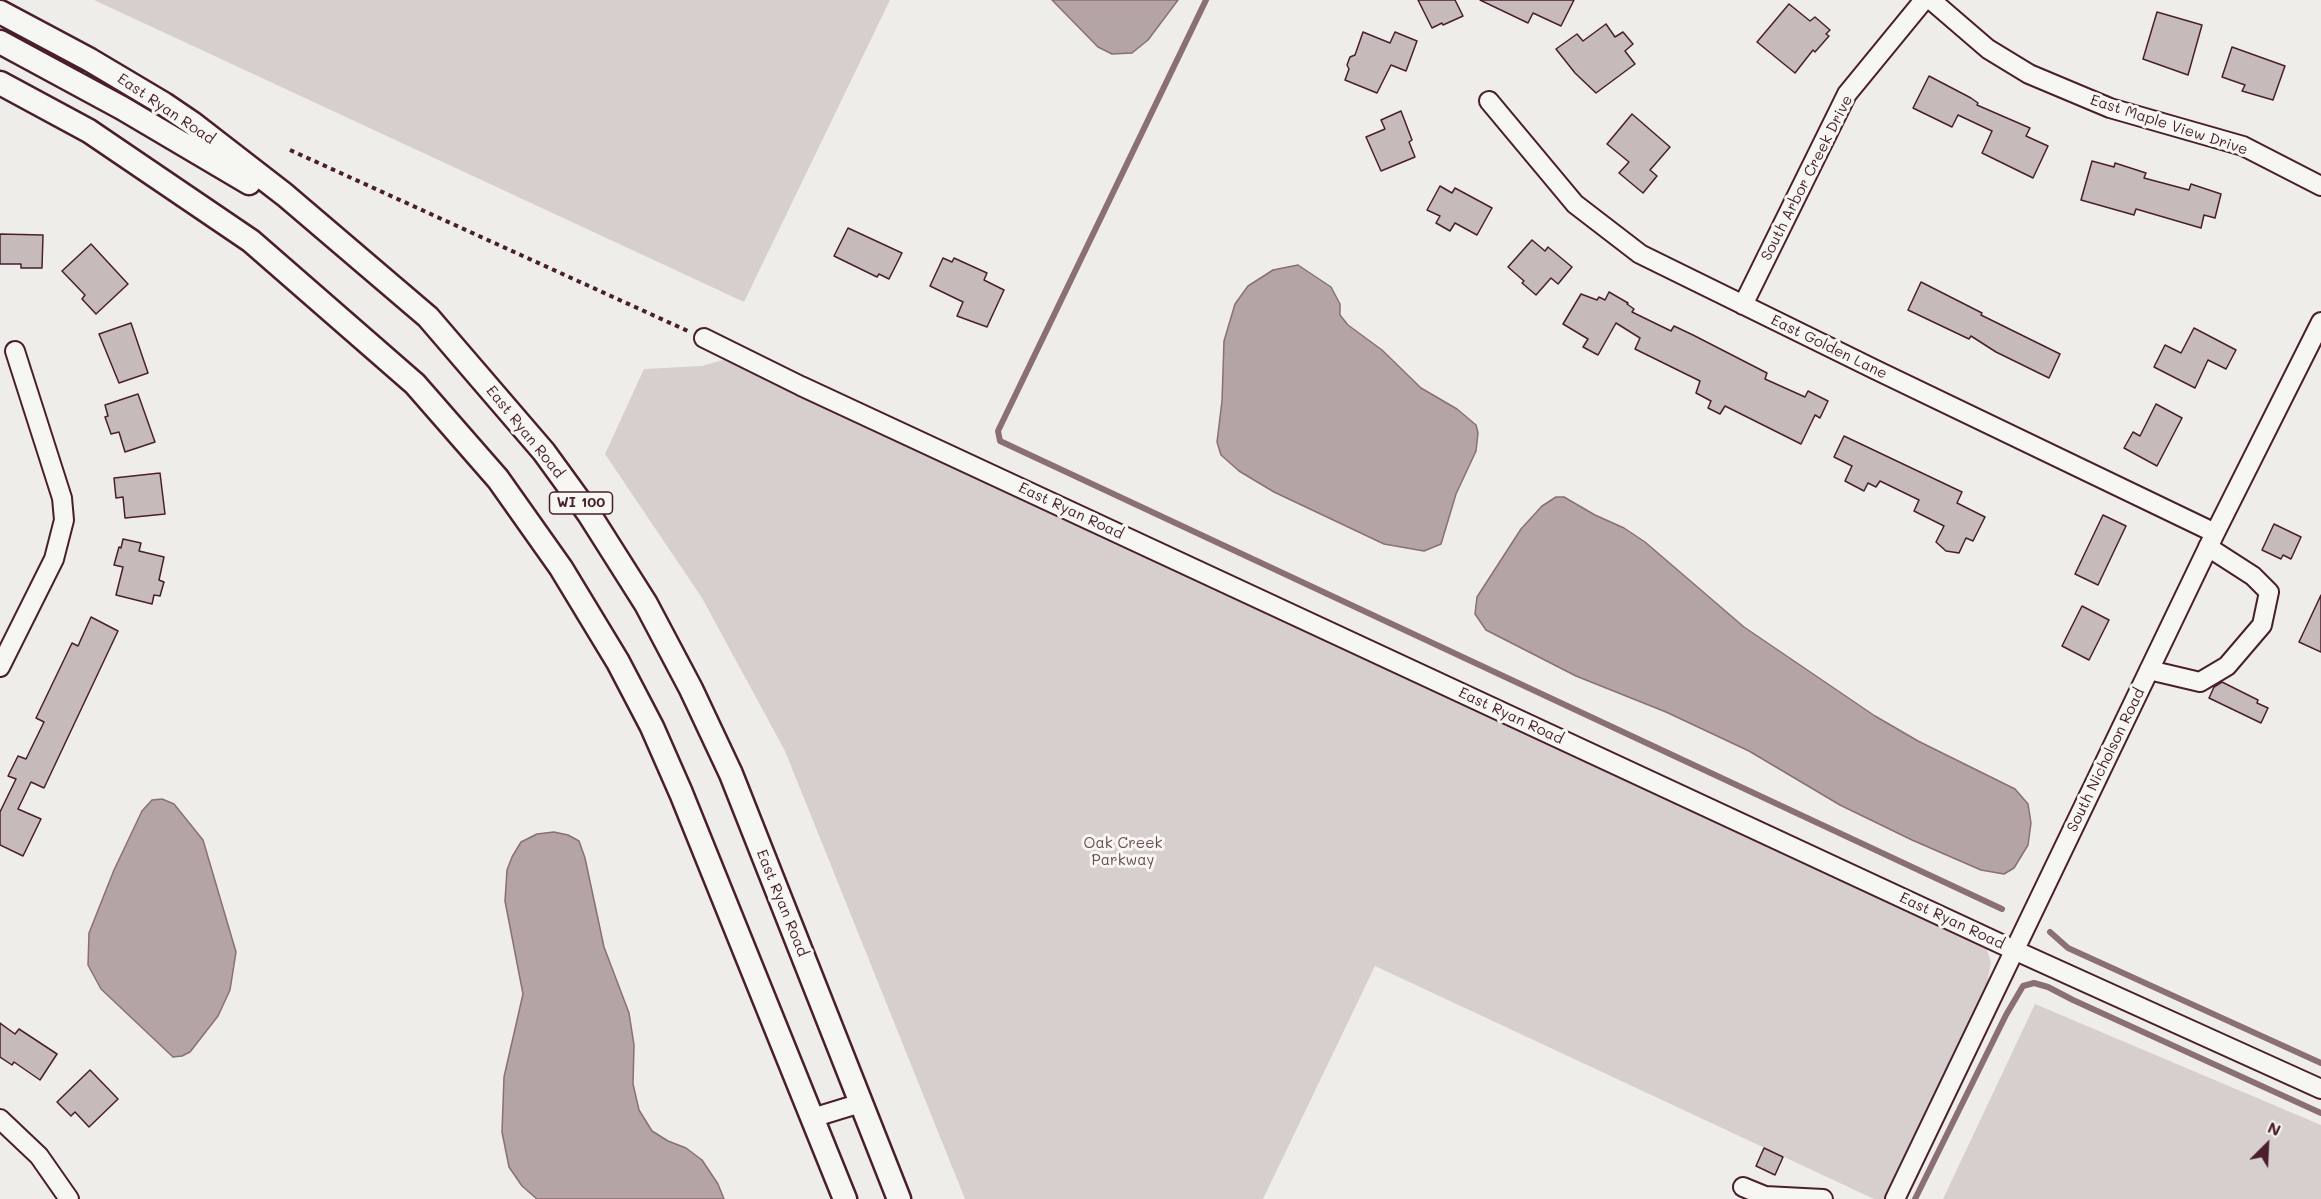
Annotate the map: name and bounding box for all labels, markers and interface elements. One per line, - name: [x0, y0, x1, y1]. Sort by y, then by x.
- street label: East Ryan Road: [114, 70, 218, 148]
- street label: East Maple View Drive: [2088, 91, 2250, 159]
- street label: South Arbor Creek Drive: [1757, 92, 1857, 264]
- street label: East Golden Lane: [1768, 311, 1890, 383]
- street label: East Ryan Road: [482, 382, 568, 482]
- street label: East Ryan Road: [1016, 479, 1126, 543]
- road number: WI 100: [550, 492, 612, 514]
- street label: East Ryan Road: [1456, 684, 1566, 748]
- street label: South Nicholson Road: [2063, 685, 2149, 835]
- park label: Oak Creek Parkway: [1084, 834, 1162, 869]
- street label: East Ryan Road: [752, 847, 812, 959]
- street label: East Ryan Road: [1897, 889, 2007, 953]
- north arrow: [2237, 1115, 2297, 1175]
- text: N: [2265, 1116, 2284, 1140]

